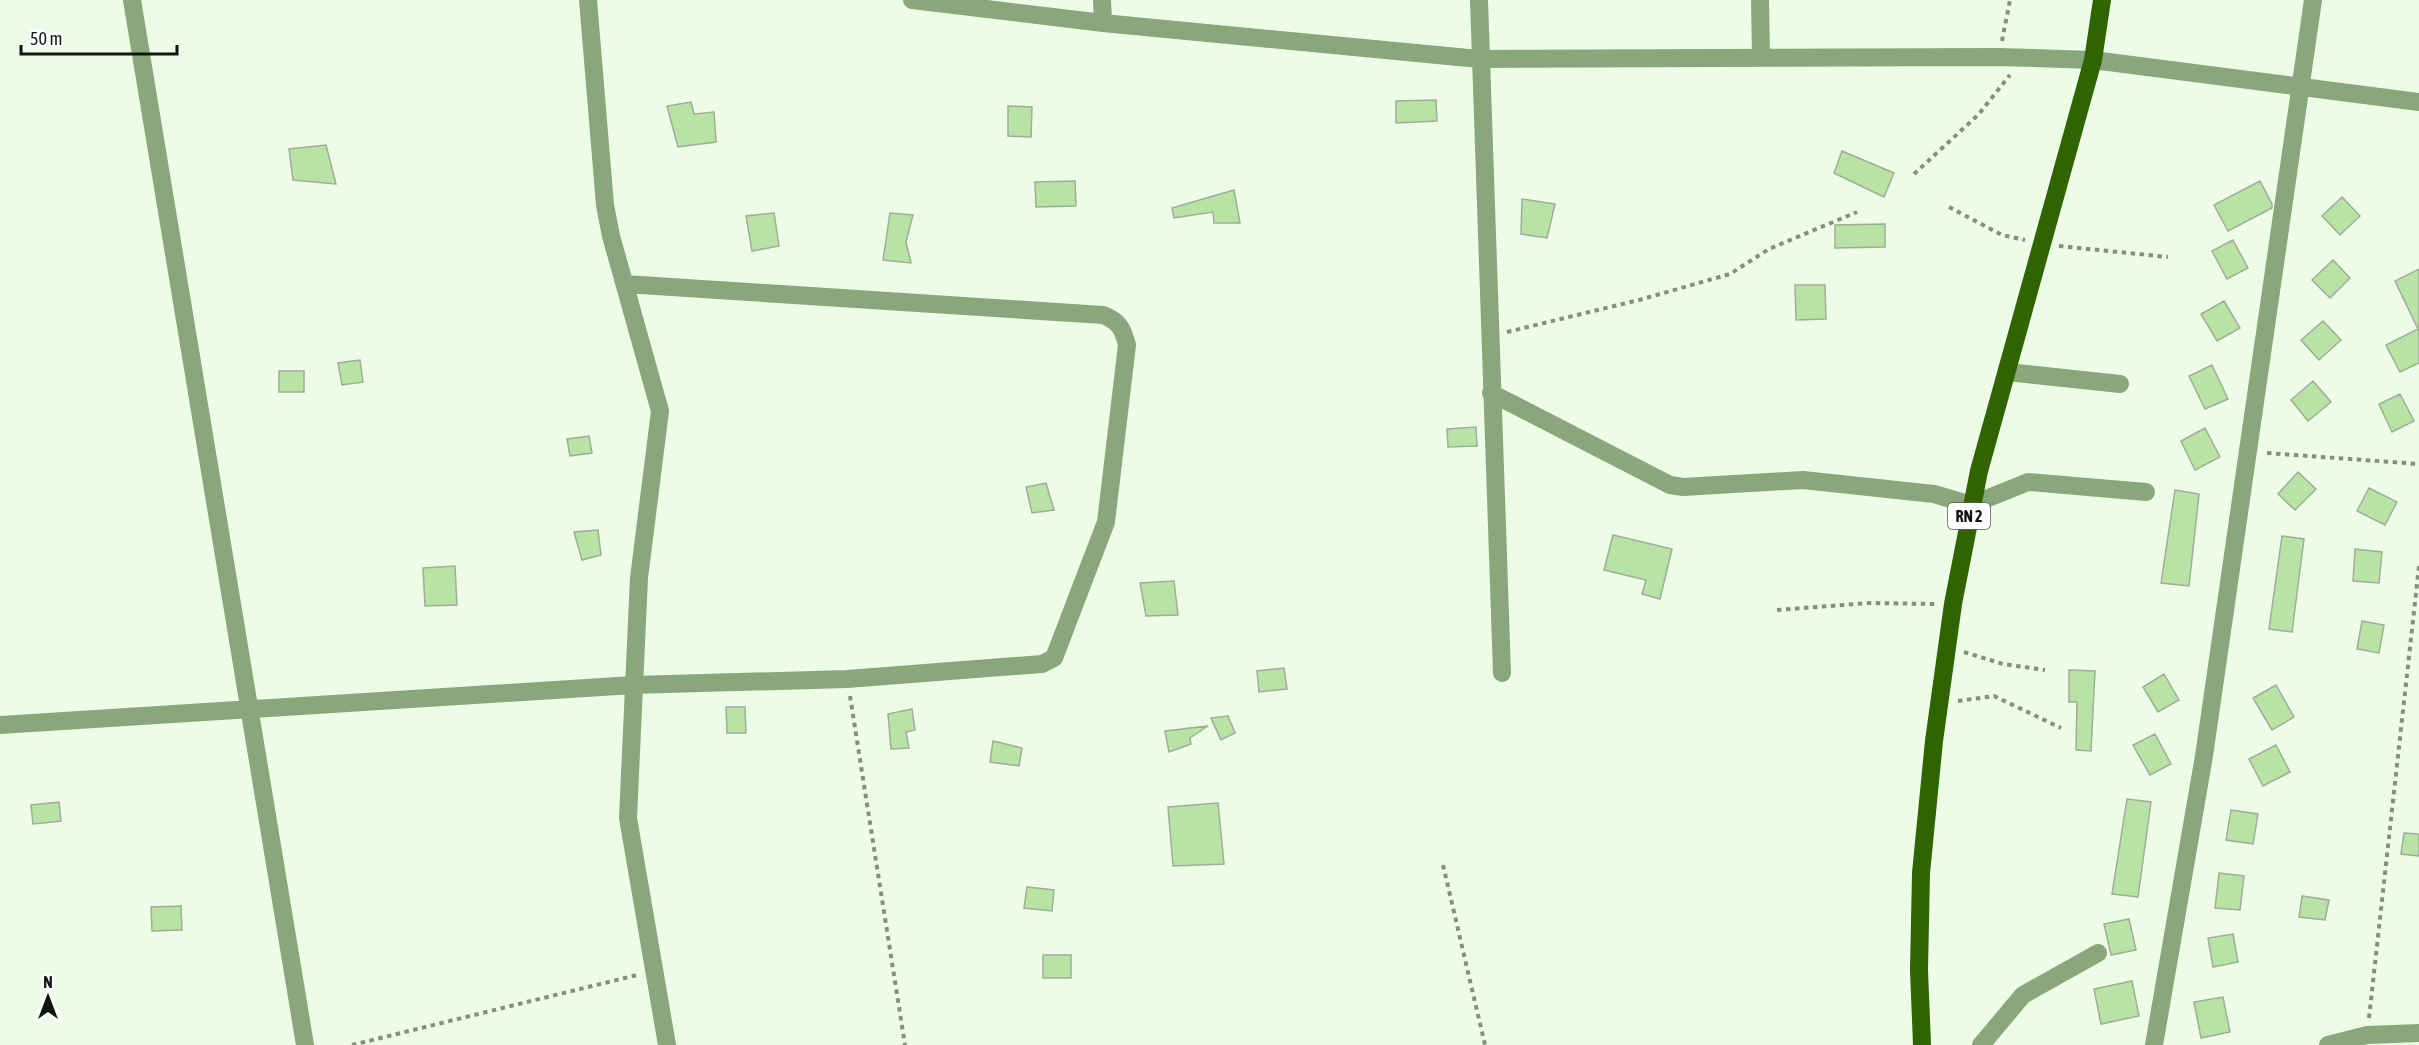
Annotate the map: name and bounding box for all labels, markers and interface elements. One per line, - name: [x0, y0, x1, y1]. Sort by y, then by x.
- scale bar: [21, 18, 177, 56]
- text: 50 m: [30, 28, 62, 49]
- road number: RN 2: [1948, 503, 1990, 529]
- north arrow: [18, 967, 78, 1027]
- text: N: [43, 973, 53, 991]

